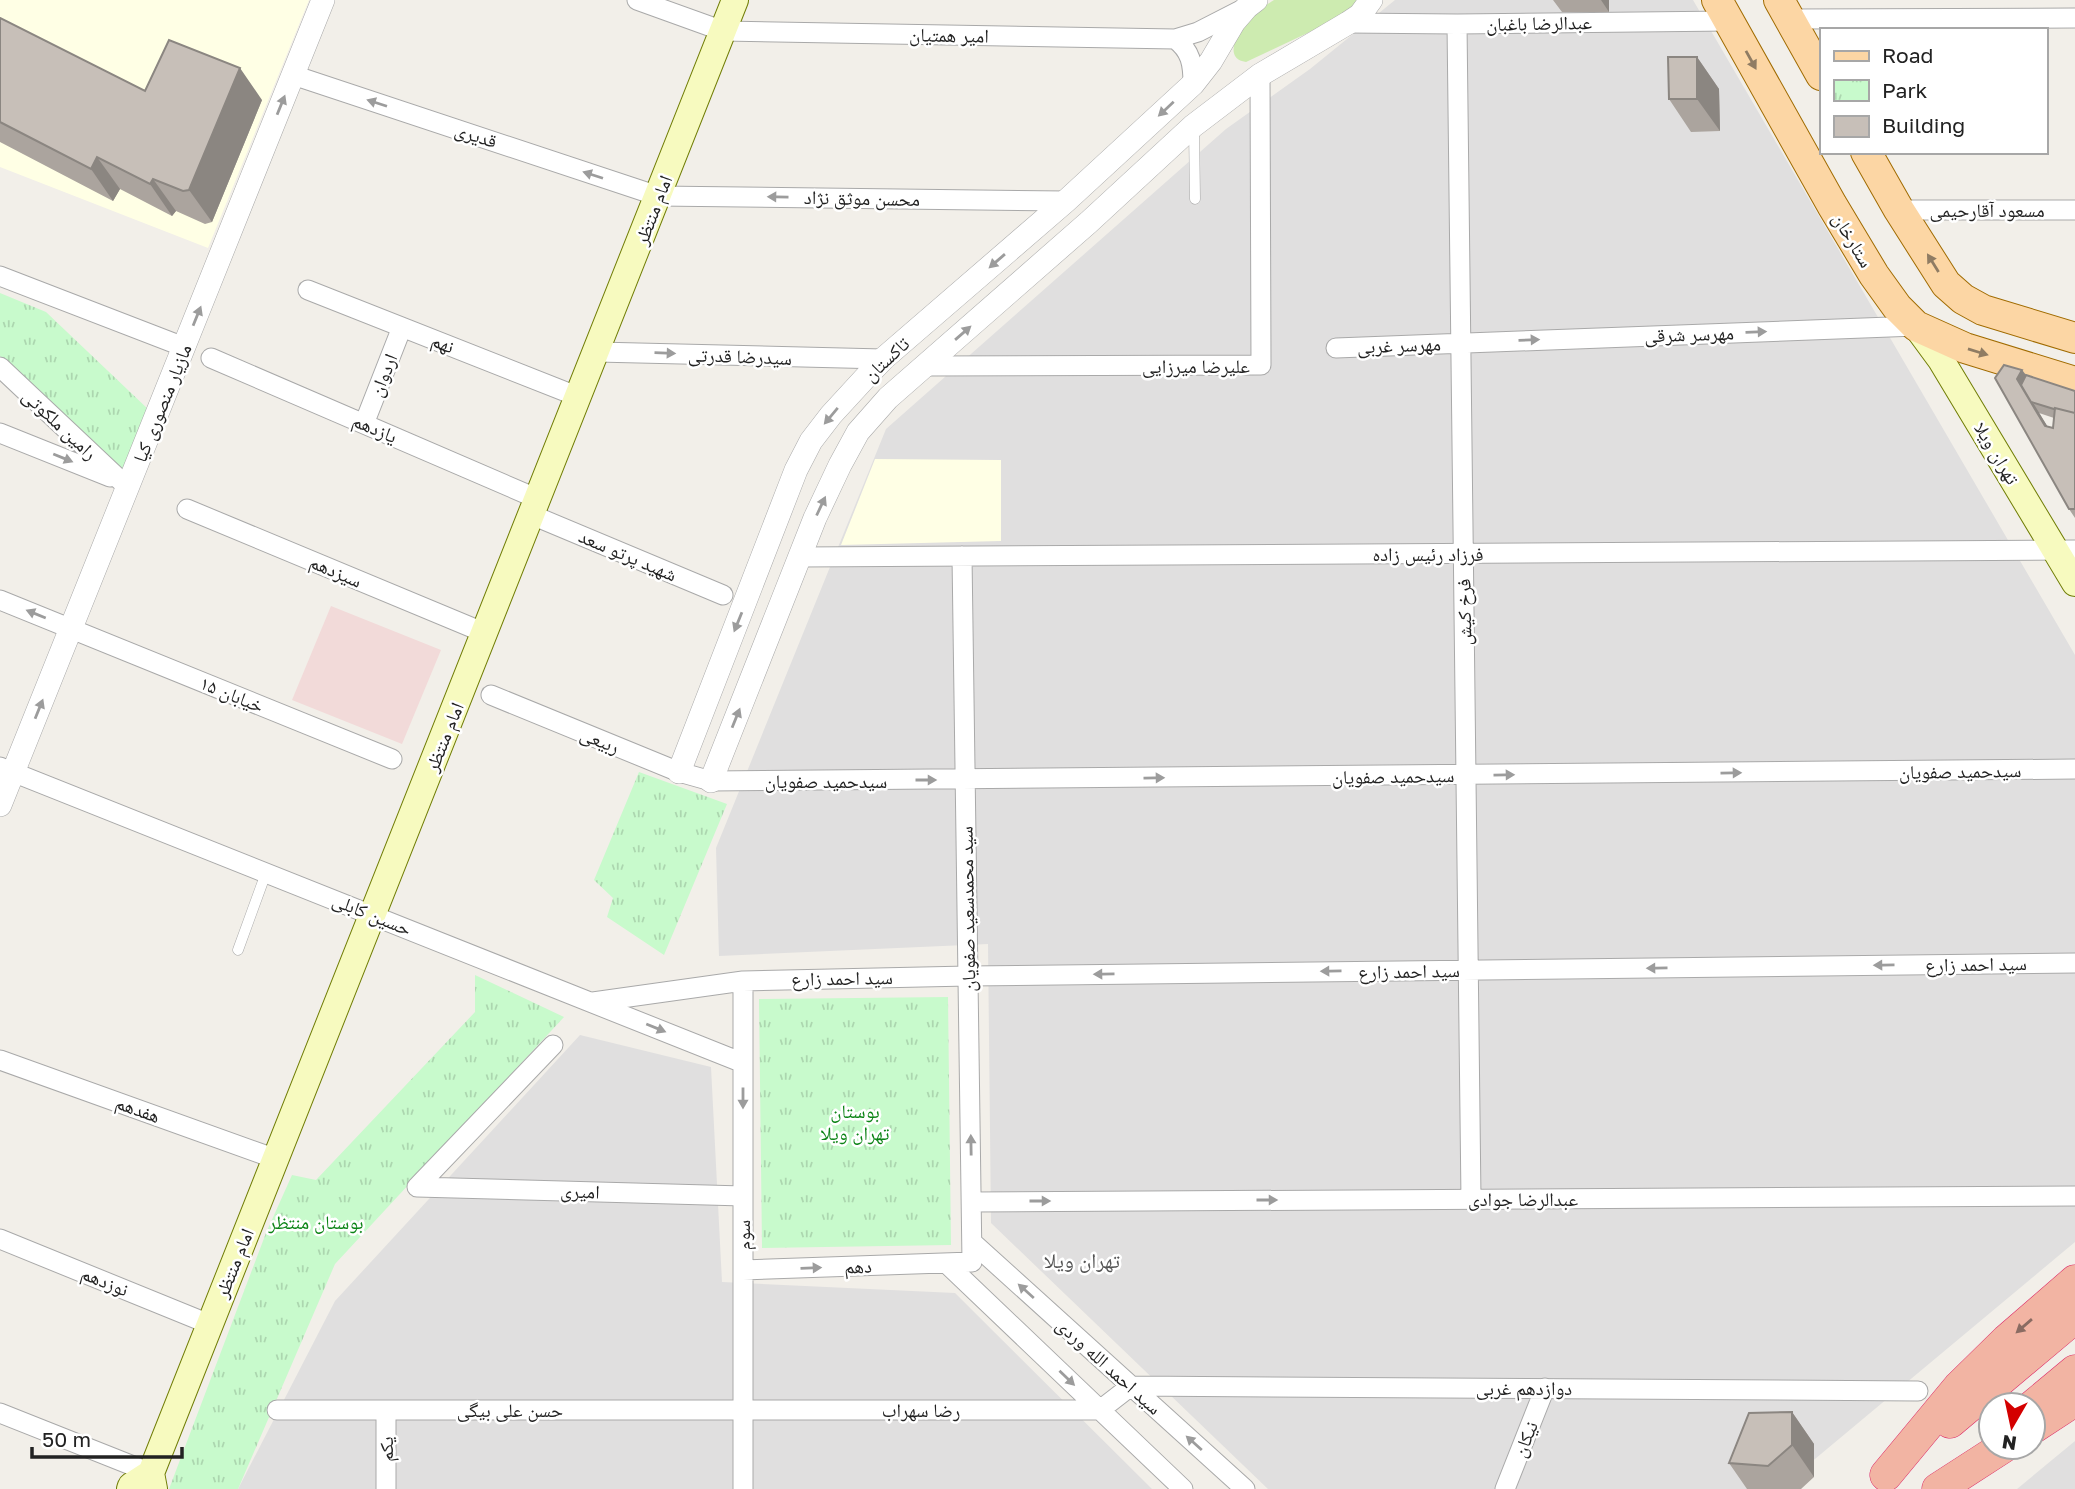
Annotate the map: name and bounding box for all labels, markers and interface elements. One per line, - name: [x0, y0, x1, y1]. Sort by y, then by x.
- street label: عبدالرضا باغبان: [1486, 10, 1593, 36]
- street label: امیر همتیان: [909, 22, 989, 48]
- legend: [1820, 28, 2047, 154]
- text: Road: [1882, 42, 1933, 68]
- one-way arrow: [1745, 50, 1757, 69]
- text: Park: [1882, 77, 1928, 103]
- one-way arrow: [276, 94, 287, 115]
- one-way arrow: [367, 97, 388, 108]
- one-way arrow: [1157, 101, 1175, 117]
- text: Building: [1882, 112, 1965, 138]
- street label: قدیری: [452, 117, 500, 153]
- one-way arrow: [582, 169, 603, 179]
- street label: امام منتظر: [628, 172, 679, 250]
- street label: محسن موثق نژاد: [804, 185, 920, 211]
- one-way arrow: [766, 192, 788, 203]
- street label: مسعود آقارحیمی: [1929, 198, 2045, 222]
- street label: ستارخان: [1827, 208, 1879, 272]
- one-way arrow: [988, 253, 1006, 269]
- one-way arrow: [1926, 253, 1939, 273]
- one-way arrow: [191, 305, 202, 326]
- street label: مهرسر شرقی: [1644, 320, 1734, 348]
- one-way arrow: [954, 325, 972, 341]
- one-way arrow: [1746, 326, 1768, 337]
- street label: نهم: [428, 328, 458, 359]
- street label: تاکستان: [858, 331, 914, 386]
- street label: مهرسر غربی: [1357, 332, 1441, 358]
- one-way arrow: [1518, 335, 1540, 346]
- street label: مازیار منصوری کیا: [127, 340, 197, 466]
- street label: سیدرضا قدرتی: [688, 342, 792, 370]
- one-way arrow: [654, 348, 676, 359]
- one-way arrow: [1967, 348, 1988, 358]
- street label: اردوان: [364, 350, 402, 400]
- street label: علیرضا میرزایی: [1142, 354, 1250, 378]
- street label: رامین ملکوتی: [18, 383, 102, 465]
- one-way arrow: [824, 407, 839, 424]
- street label: یازدهم: [349, 408, 401, 449]
- street label: تهران ویلا: [1969, 417, 2025, 489]
- one-way arrow: [53, 453, 74, 464]
- one-way arrow: [815, 496, 827, 516]
- street label: شهید پرتو سعد: [575, 524, 681, 587]
- street label: فرزاد رئیس زاده: [1372, 542, 1484, 566]
- street label: سیزدهم: [306, 549, 366, 594]
- street label: فرخ کیش: [1451, 579, 1477, 645]
- one-way arrow: [25, 608, 46, 619]
- one-way arrow: [733, 612, 744, 633]
- street label: خیابان ۱۵: [197, 670, 267, 718]
- one-way arrow: [33, 698, 44, 719]
- street label: امام منتظر: [419, 699, 471, 777]
- one-way arrow: [731, 707, 742, 728]
- street label: ربیعی: [577, 721, 623, 759]
- street label: سیدحمید صفویان: [1899, 758, 2021, 784]
- street label: سیدحمید صفویان: [1332, 763, 1454, 789]
- one-way arrow: [1721, 767, 1743, 779]
- street label: سیدحمید صفویان: [765, 769, 887, 793]
- one-way arrow: [1493, 769, 1515, 781]
- one-way arrow: [1143, 772, 1165, 784]
- one-way arrow: [916, 774, 938, 786]
- street label: سید محمدسعید صفویان: [954, 826, 980, 992]
- street label: حسین کابلی: [329, 887, 415, 941]
- street label: سید احمد زارع: [1925, 951, 2027, 977]
- street label: سید احمد زارع: [1358, 958, 1460, 984]
- one-way arrow: [1873, 960, 1895, 971]
- one-way arrow: [1646, 962, 1668, 974]
- street label: سید احمد زارع: [791, 965, 893, 991]
- one-way arrow: [1320, 966, 1342, 977]
- one-way arrow: [1093, 968, 1115, 980]
- one-way arrow: [646, 1023, 667, 1034]
- one-way arrow: [737, 1087, 749, 1109]
- street label: هفدهم: [112, 1090, 164, 1129]
- park label: بوستان تهران ویلا: [821, 1099, 890, 1145]
- one-way arrow: [965, 1134, 977, 1156]
- street label: امیری: [560, 1178, 600, 1204]
- street label: عبدالرضا جوادی: [1468, 1187, 1578, 1211]
- one-way arrow: [1257, 1194, 1279, 1206]
- one-way arrow: [1029, 1196, 1051, 1207]
- park label: بوستان منتظر: [268, 1210, 363, 1234]
- street label: سوم: [731, 1220, 757, 1250]
- street label: امام منتظر: [209, 1225, 261, 1303]
- district label: تهران ویلا: [1044, 1247, 1120, 1273]
- street label: دهم: [844, 1254, 872, 1279]
- street label: نوزدهم: [77, 1261, 132, 1302]
- one-way arrow: [800, 1262, 822, 1274]
- one-way arrow: [1018, 1283, 1035, 1299]
- street label: سید احمد الله وردی: [1051, 1312, 1167, 1420]
- one-way arrow: [2015, 1318, 2032, 1333]
- one-way arrow: [1058, 1370, 1075, 1386]
- street label: دوازدهم غربی: [1476, 1376, 1572, 1401]
- north arrow: [1977, 1391, 2047, 1461]
- street label: حسن علی بیگی: [457, 1398, 563, 1422]
- street label: رضا سهراب: [882, 1398, 960, 1422]
- scale bar: [32, 1416, 182, 1460]
- street label: نیکان: [1507, 1417, 1543, 1461]
- text: 50 m: [42, 1426, 91, 1452]
- text: N: [2000, 1431, 2018, 1456]
- one-way arrow: [1185, 1435, 1203, 1451]
- street label: یکم: [374, 1436, 399, 1462]

